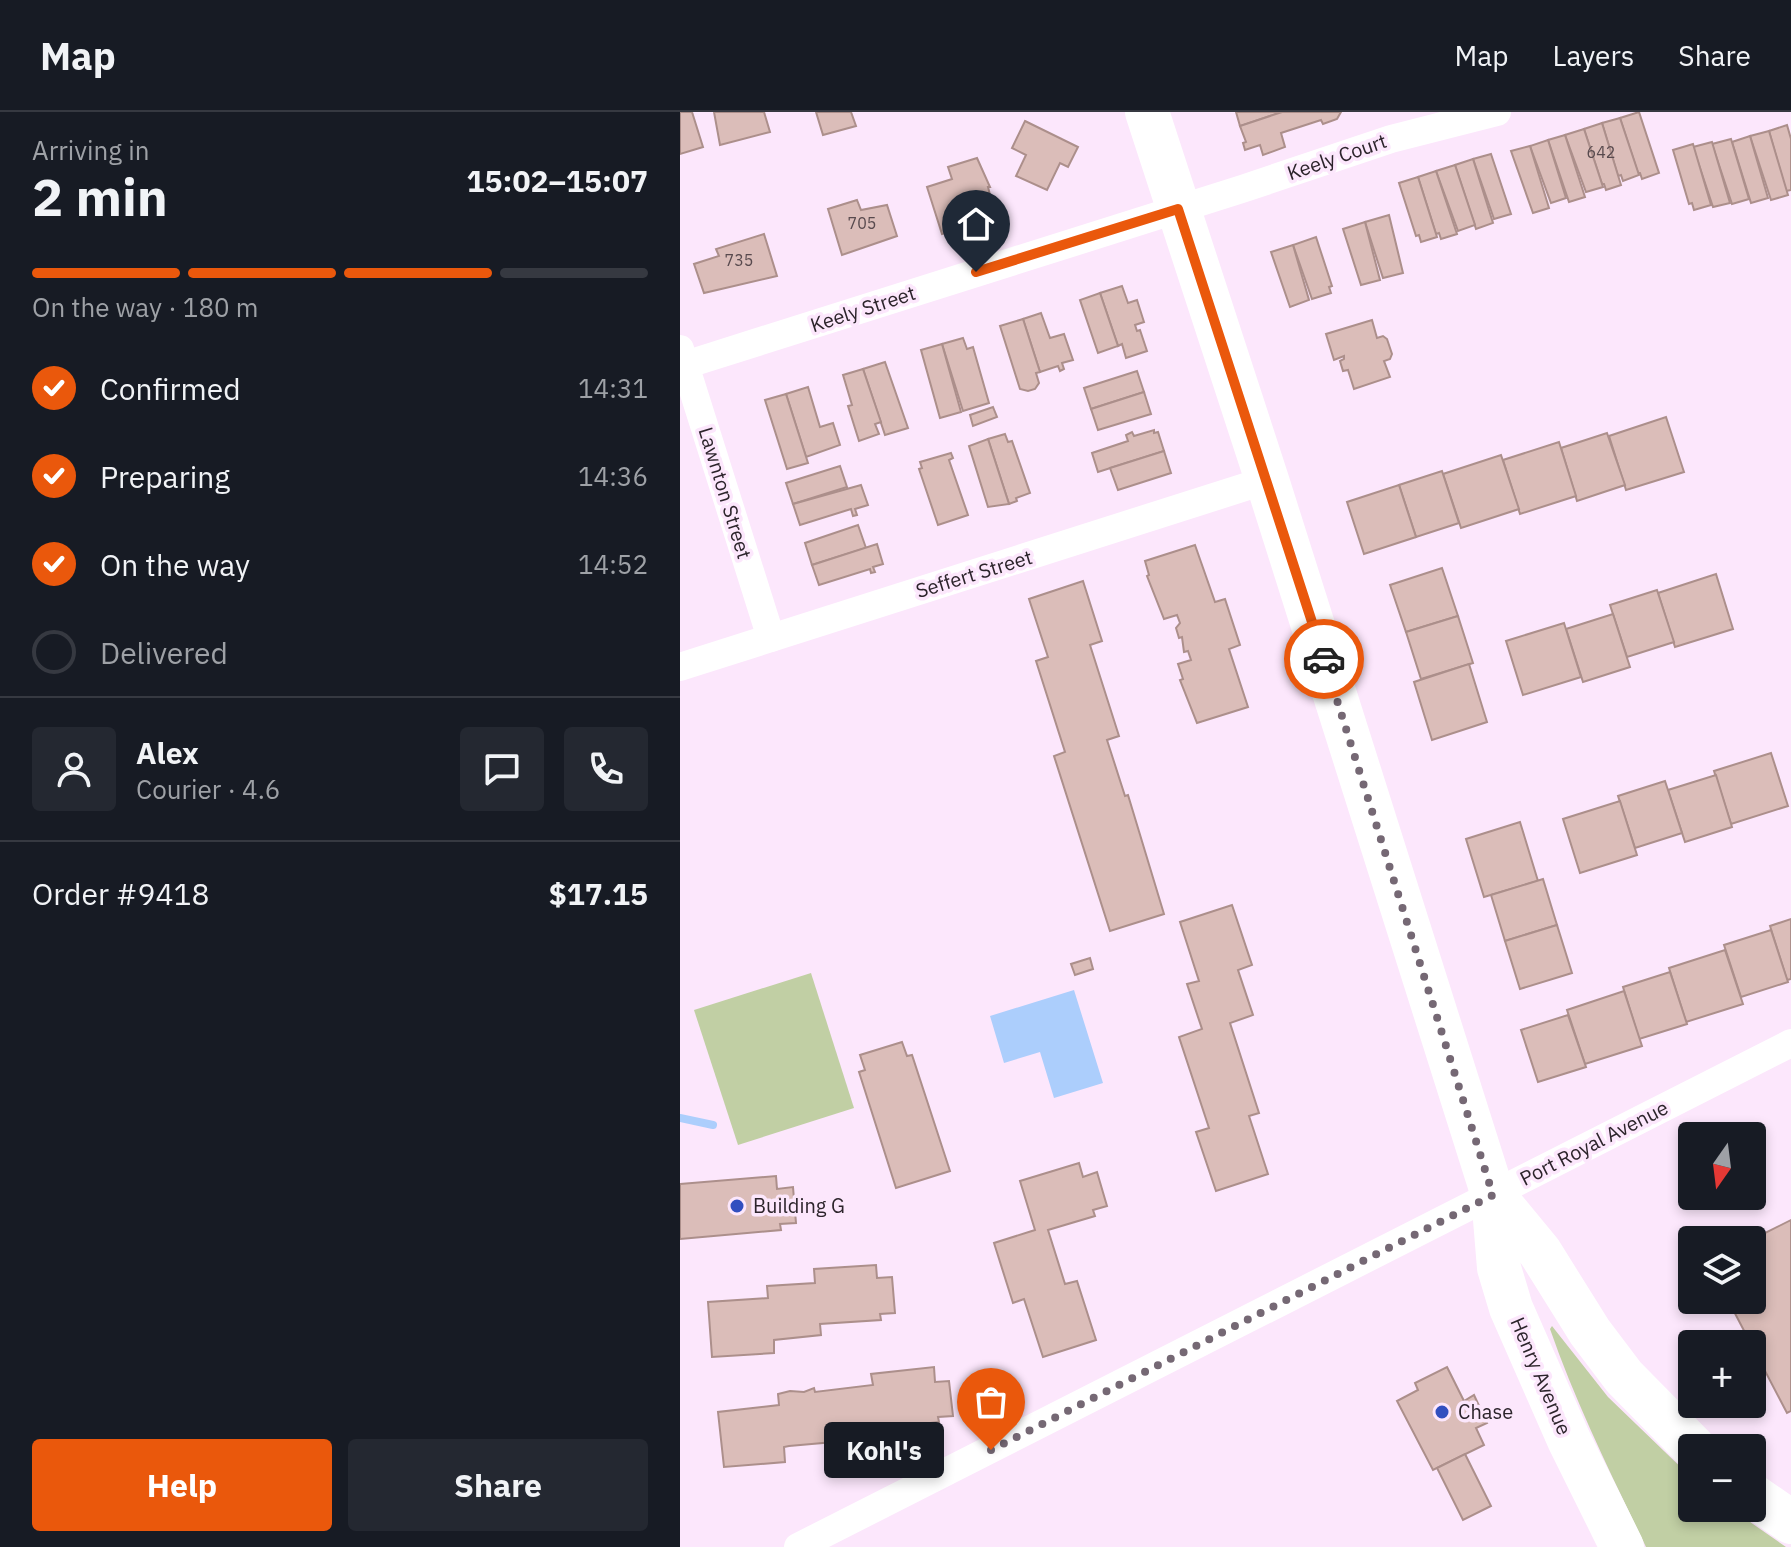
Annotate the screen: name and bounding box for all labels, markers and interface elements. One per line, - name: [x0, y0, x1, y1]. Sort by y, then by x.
- text: Map: [40, 31, 116, 80]
- text: Map: [1454, 37, 1508, 74]
- text: Layers: [1552, 37, 1634, 74]
- text: Share: [1678, 37, 1751, 74]
- street label: Keely Court: [1284, 127, 1390, 186]
- text: Arriving in: [32, 133, 149, 167]
- house number: 642: [1587, 142, 1615, 162]
- text: 15:02–15:07: [467, 161, 648, 200]
- text: 2 min: [32, 163, 168, 230]
- pin: [942, 190, 1010, 272]
- icon: home: [954, 202, 998, 246]
- house number: 705: [848, 213, 876, 233]
- house number: 735: [725, 250, 753, 270]
- street label: Keely Street: [807, 279, 919, 338]
- text: On the way · 180 m: [32, 290, 258, 324]
- icon: check: [32, 366, 76, 410]
- text: Confirmed: [100, 369, 241, 408]
- text: 14:31: [578, 371, 648, 405]
- street label: Lawnton Street: [693, 424, 758, 562]
- icon: check: [32, 454, 76, 498]
- text: Preparing: [100, 457, 230, 496]
- text: 14:36: [578, 459, 648, 493]
- icon: check: [32, 542, 76, 586]
- street label: Seffert Street: [912, 543, 1035, 604]
- text: On the way: [100, 545, 250, 584]
- text: 14:52: [578, 547, 648, 581]
- courier: [1284, 619, 1364, 699]
- text: Delivered: [100, 633, 228, 672]
- icon: car: [1302, 637, 1346, 681]
- button: person: [32, 727, 116, 811]
- button: chat: [460, 727, 544, 811]
- button: phone: [564, 727, 648, 811]
- text: Alex: [136, 733, 199, 772]
- text: Courier · 4.6: [136, 772, 280, 806]
- text: Order #9418: [32, 874, 209, 913]
- text: $17.15: [549, 874, 648, 913]
- street label: Port Royal Avenue: [1515, 1094, 1673, 1192]
- north arrow: [1678, 1122, 1766, 1210]
- map controls: [1678, 1122, 1766, 1522]
- place label: Building G: [753, 1192, 845, 1219]
- marker: Building G: [728, 1197, 746, 1215]
- button: layers: [1678, 1226, 1766, 1314]
- street label: Henry Avenue: [1505, 1313, 1578, 1439]
- button: +: [1678, 1330, 1766, 1418]
- pin: [957, 1368, 1025, 1450]
- icon: bag: [969, 1380, 1013, 1424]
- place label: Chase: [1458, 1398, 1513, 1425]
- marker: Chase: [1433, 1403, 1451, 1421]
- callout: Kohl's: [823, 1422, 943, 1478]
- text: Kohl's: [846, 1433, 922, 1467]
- button: −: [1678, 1434, 1766, 1522]
- button: Help: [32, 1439, 332, 1531]
- button: Share: [348, 1439, 648, 1531]

